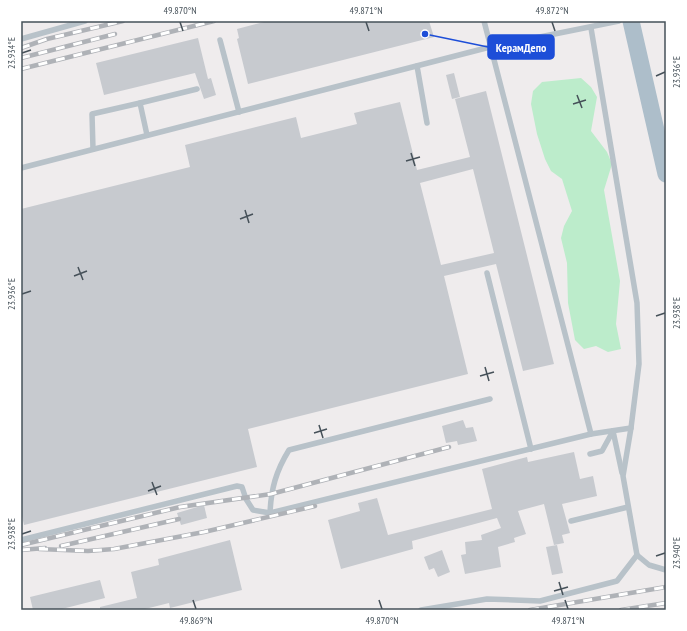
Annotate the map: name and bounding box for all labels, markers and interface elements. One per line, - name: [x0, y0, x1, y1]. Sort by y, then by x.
- text: 49.870°N: [163, 4, 197, 17]
- text: 49.871°N: [349, 4, 383, 17]
- text: 49.872°N: [535, 4, 569, 17]
- callout: КерамДепо: [488, 35, 554, 59]
- text: 23.934°E: [5, 37, 18, 69]
- text: КерамДепо: [496, 40, 547, 55]
- text: 23.936°E: [670, 56, 683, 88]
- text: 23.936°E: [5, 278, 18, 310]
- text: 23.938°E: [670, 297, 683, 329]
- text: 23.938°E: [5, 518, 18, 550]
- text: 23.940°E: [670, 537, 683, 569]
- text: 49.869°N: [179, 614, 213, 627]
- text: 49.870°N: [365, 614, 399, 627]
- text: 49.871°N: [551, 614, 585, 627]

